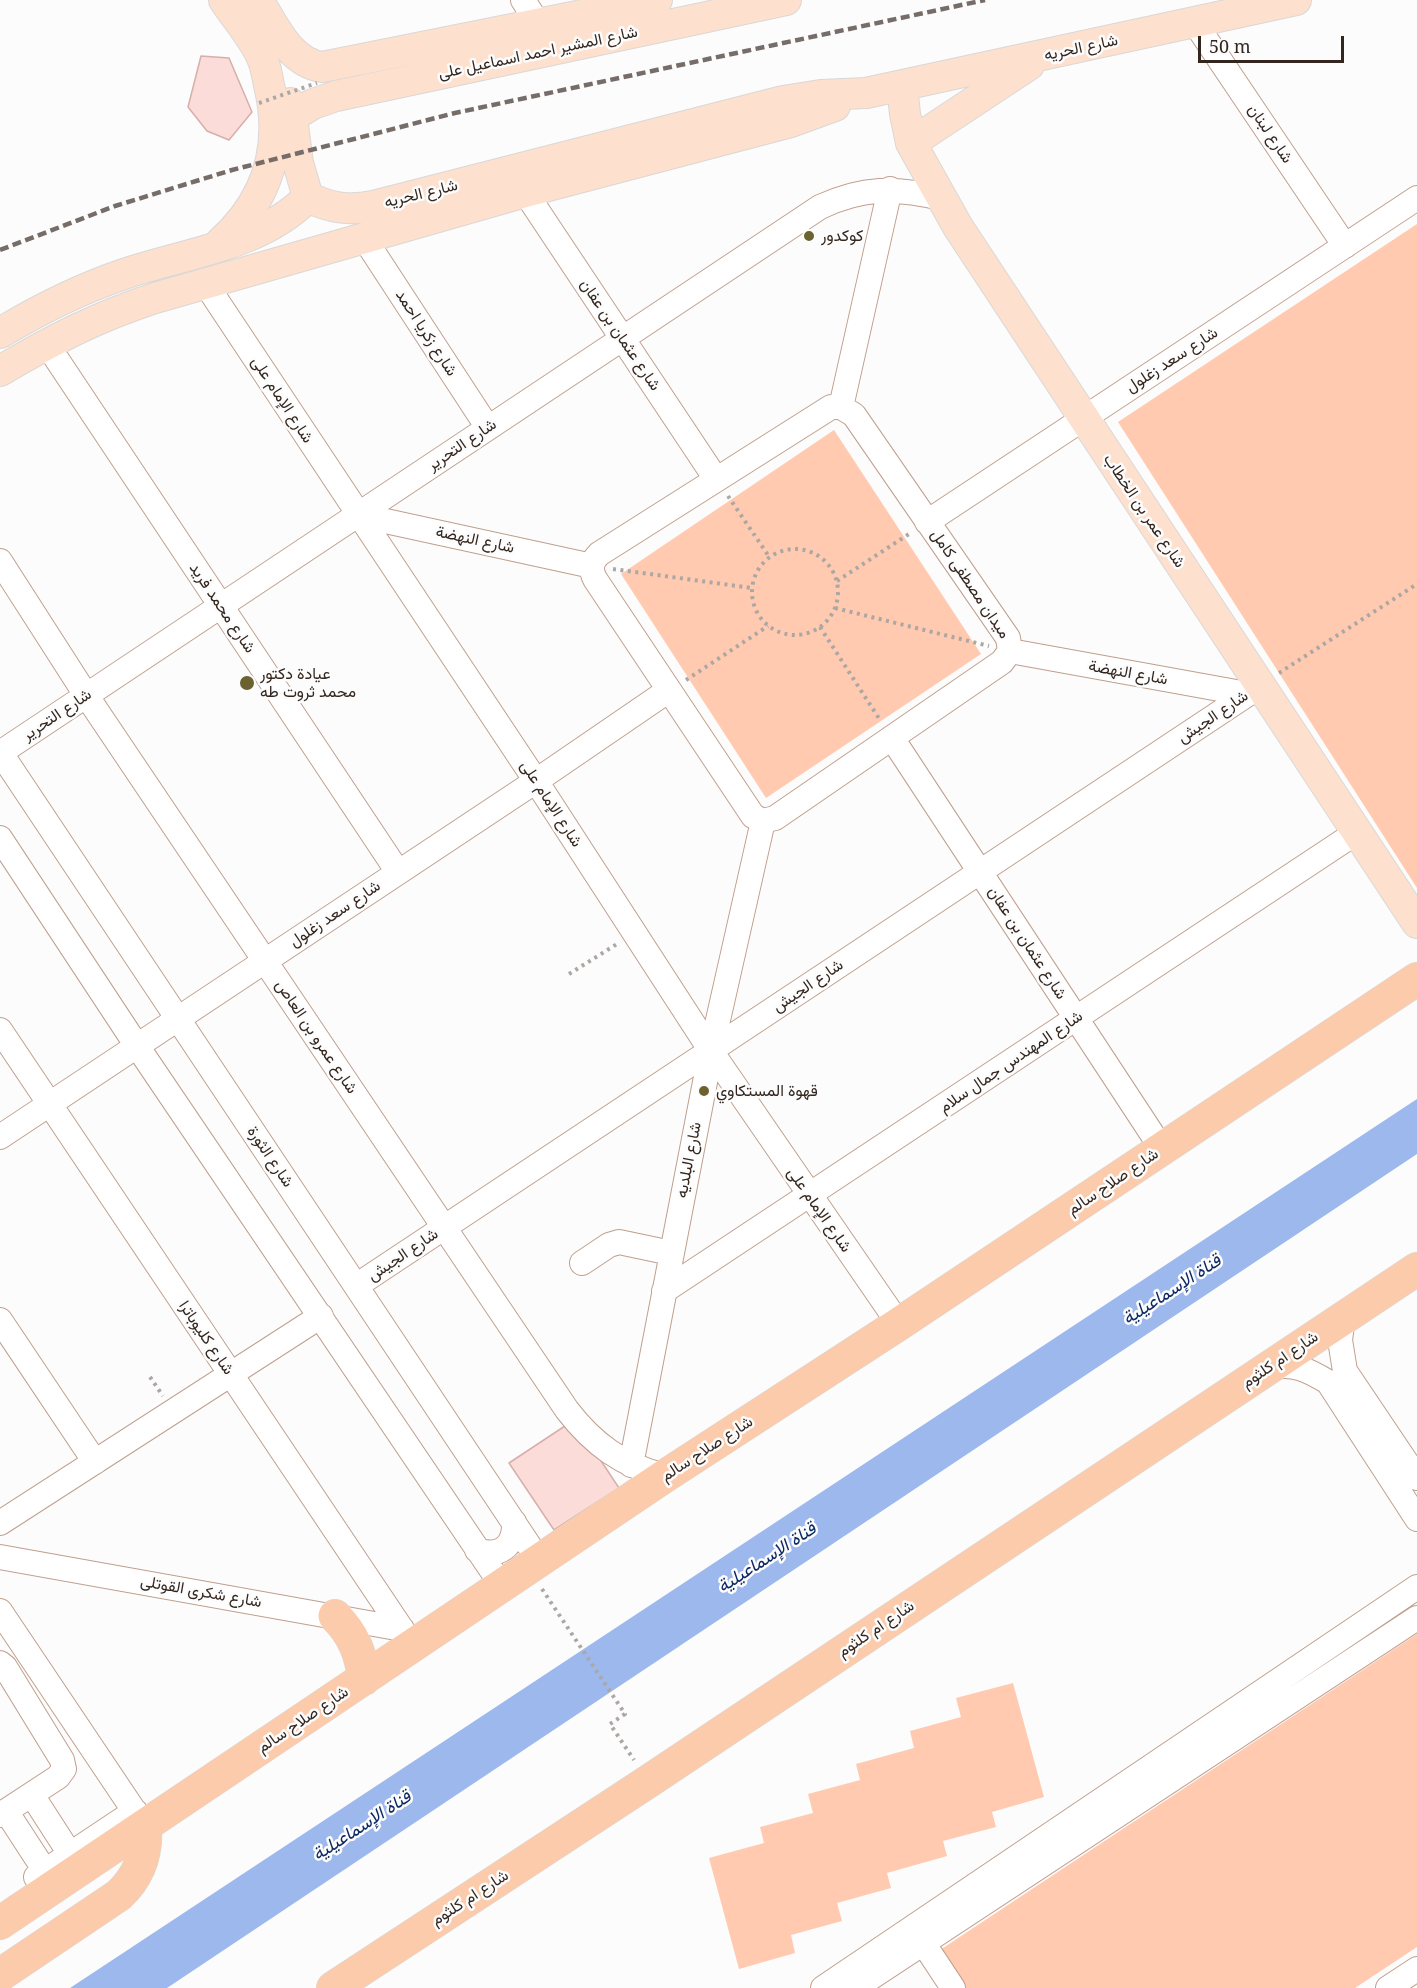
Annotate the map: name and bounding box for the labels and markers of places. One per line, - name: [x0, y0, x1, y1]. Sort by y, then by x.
- place label: كوكدور: [821, 226, 863, 246]
- marker: كوكدور: [802, 229, 816, 243]
- place label: عيادة دكتور محمد ثروت طه: [260, 664, 356, 702]
- marker: عيادة دكتور محمد ثروت طه: [238, 674, 256, 692]
- place label: قهوة المستكاوي: [716, 1081, 818, 1101]
- marker: قهوة المستكاوي: [697, 1084, 711, 1098]

